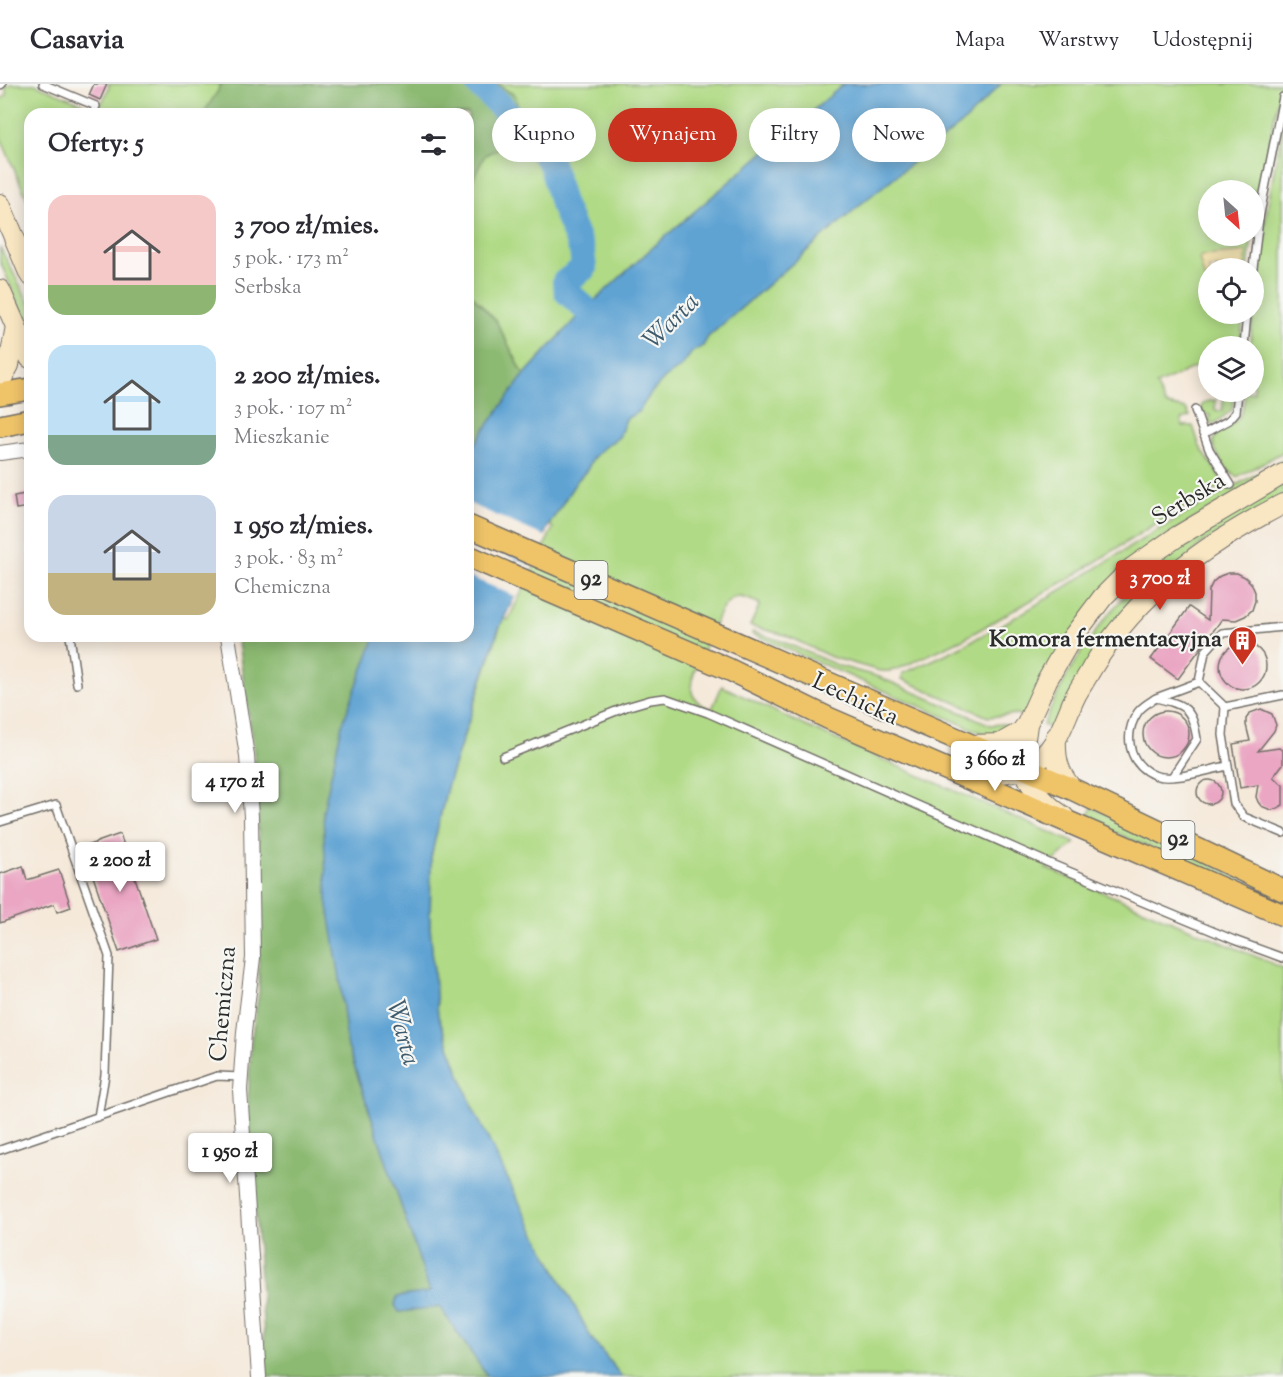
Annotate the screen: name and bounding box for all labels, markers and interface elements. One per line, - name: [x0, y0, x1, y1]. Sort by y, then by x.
- text: Casavia: [30, 21, 124, 61]
- text: Mapa: [955, 26, 1005, 56]
- text: Warstwy: [1038, 26, 1119, 56]
- text: Udostępnij: [1152, 26, 1253, 56]
- chip: Kupno: [492, 108, 596, 162]
- chip: Wynajem: [608, 108, 737, 162]
- chip: Filtry: [749, 108, 840, 162]
- chip: Nowe: [852, 108, 946, 162]
- text: Oferty: 5: [48, 126, 144, 163]
- icon: filters: [417, 128, 450, 161]
- north arrow: [1198, 180, 1264, 246]
- map controls: [1198, 180, 1264, 402]
- text: 3 700 zł/mies.: [234, 208, 379, 245]
- icon: home: [96, 219, 168, 291]
- text: 5 pok. · 173 m²: [234, 245, 349, 274]
- button: locate: [1198, 258, 1264, 324]
- text: Serbska: [234, 274, 301, 303]
- water label: Warta: [635, 285, 709, 359]
- button: layers: [1198, 336, 1264, 402]
- text: 2 200 zł/mies.: [234, 358, 381, 395]
- icon: home: [96, 369, 168, 441]
- text: 3 pok. · 107 m²: [234, 395, 353, 424]
- text: Mieszkanie: [234, 424, 330, 453]
- street label: Serbska: [1146, 465, 1232, 535]
- text: 1 950 zł/mies.: [234, 508, 373, 545]
- icon: home: [96, 519, 168, 591]
- text: 3 pok. · 83 m²: [234, 545, 343, 574]
- pin: 3 700 zł: [1098, 560, 1222, 611]
- road number: 92: [574, 561, 608, 599]
- text: 3 700 zł: [1130, 565, 1190, 594]
- text: Chemiczna: [234, 574, 331, 603]
- place label: Komora fermentacyjna: [989, 623, 1223, 657]
- building icon: Komora fermentacyjna: [1227, 624, 1259, 666]
- street label: Lechicka: [806, 665, 904, 735]
- pin: 3 660 zł: [933, 741, 1057, 792]
- text: 3 660 zł: [965, 746, 1025, 775]
- pin: 4 170 zł: [173, 763, 297, 814]
- text: 4 170 zł: [206, 768, 264, 797]
- road number: 92: [1162, 821, 1194, 859]
- pin: 2 200 zł: [58, 842, 182, 893]
- text: 2 200 zł: [89, 847, 151, 876]
- street label: Chemiczna: [202, 945, 246, 1063]
- water label: Warta: [376, 996, 428, 1070]
- pin: 1 950 zł: [168, 1133, 292, 1184]
- text: 1 950 zł: [202, 1138, 258, 1167]

